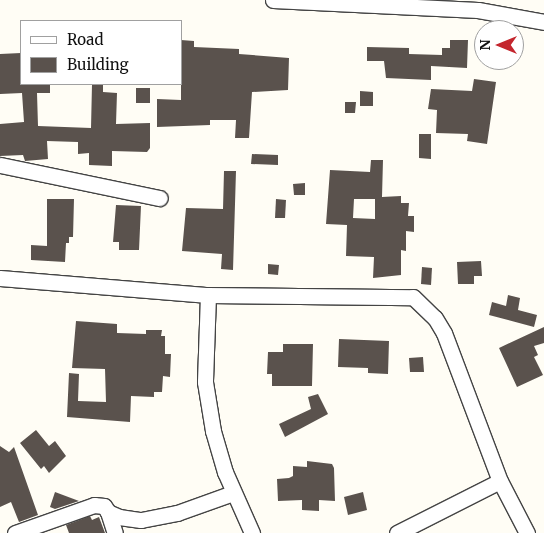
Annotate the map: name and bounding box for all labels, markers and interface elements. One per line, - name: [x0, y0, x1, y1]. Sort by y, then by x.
- legend: [20, 20, 182, 85]
- north arrow: [474, 20, 524, 70]
- text: Road: [67, 30, 103, 49]
- text: N: [476, 39, 494, 51]
- text: Building: [67, 55, 129, 74]

